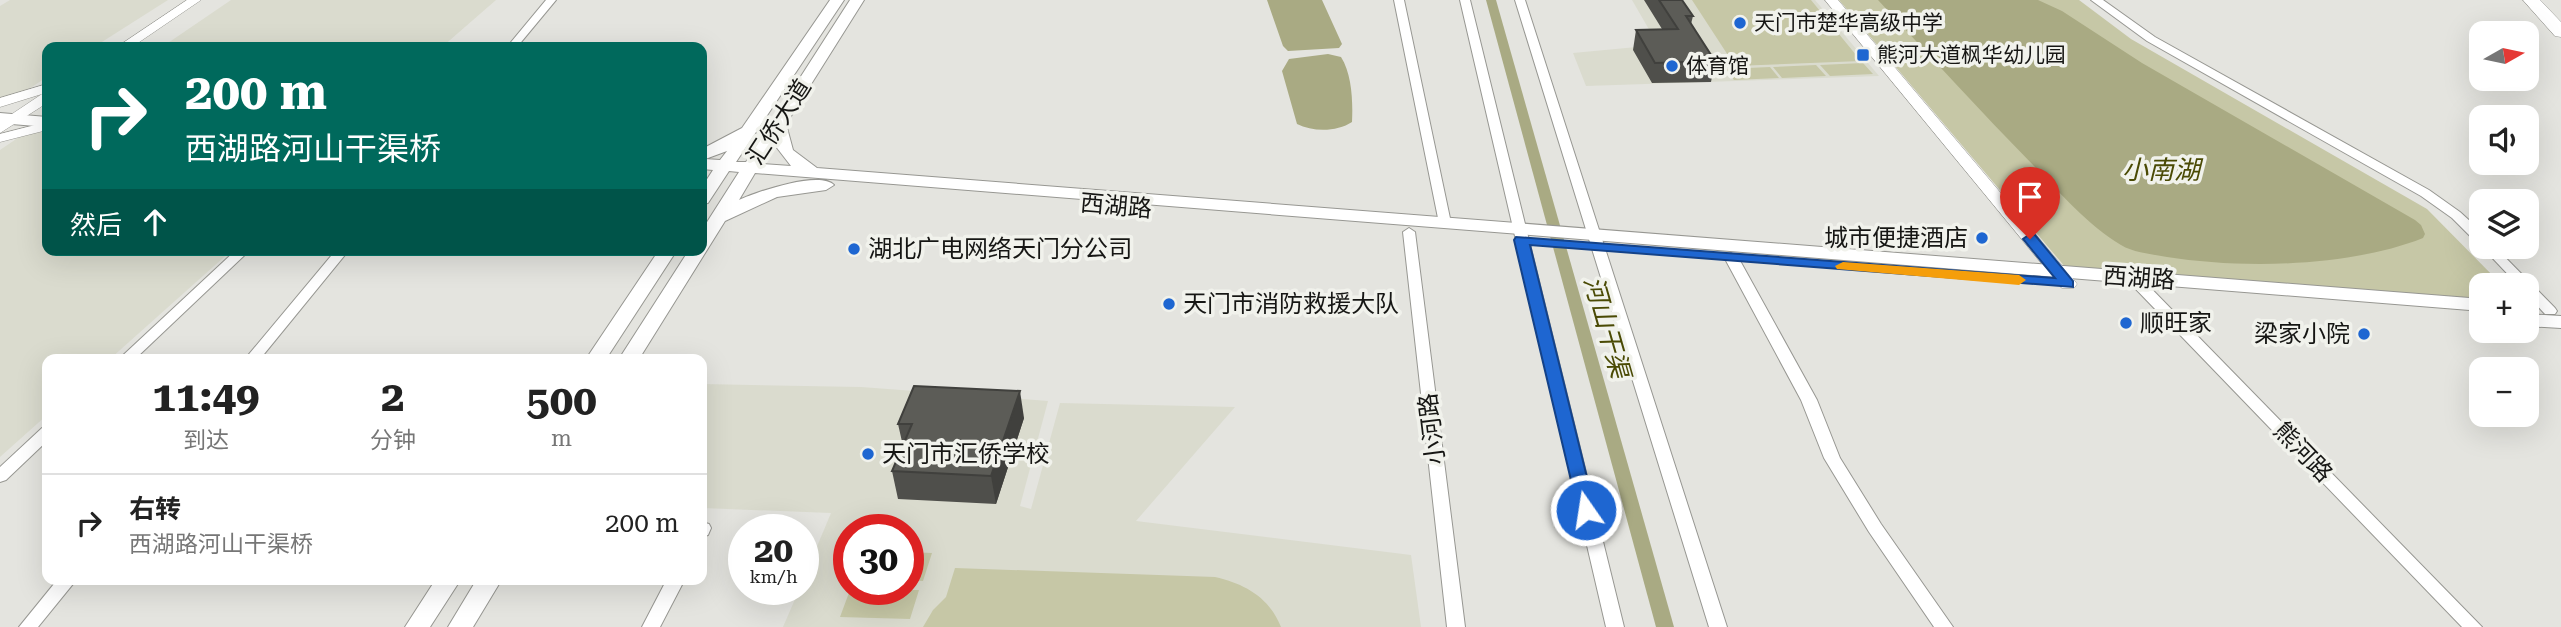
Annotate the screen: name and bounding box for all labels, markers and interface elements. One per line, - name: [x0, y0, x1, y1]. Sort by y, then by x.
- place label: 天门市楚华高级中学: [1754, 11, 1943, 35]
- marker: 天门市楚华高级中学: [1732, 15, 1748, 31]
- north arrow: [2469, 21, 2539, 91]
- map controls: [2469, 21, 2539, 427]
- place label: 熊河大道枫华幼儿园: [1877, 43, 2066, 67]
- marker: 熊河大道枫华幼儿园: [1855, 47, 1871, 63]
- place label: 体育馆: [1686, 54, 1749, 78]
- marker: 体育馆: [1664, 58, 1680, 74]
- text: 200 m: [185, 64, 327, 121]
- icon: right: [70, 70, 161, 161]
- street label: 汇侨大道: [741, 74, 817, 170]
- button: sound: [2469, 105, 2539, 175]
- text: 西湖路河山干渠桥: [185, 130, 441, 168]
- water label: 小南湖: [2122, 155, 2204, 185]
- pin: [2000, 167, 2060, 239]
- icon: arrive: [2011, 178, 2049, 216]
- street label: 西湖路: [1079, 189, 1153, 223]
- button: layers: [2469, 189, 2539, 259]
- icon: ahead: [136, 203, 174, 241]
- text: 然后: [70, 210, 122, 240]
- place label: 城市便捷酒店: [1824, 224, 1968, 252]
- marker: 城市便捷酒店: [1974, 230, 1990, 246]
- place label: 湖北广电网络天门分公司: [868, 235, 1132, 263]
- marker: 湖北广电网络天门分公司: [846, 241, 862, 257]
- street label: 西湖路: [2102, 262, 2176, 294]
- water label: 河山干渠: [1578, 273, 1637, 385]
- button: +: [2469, 273, 2539, 343]
- place label: 天门市消防救援大队: [1183, 290, 1399, 318]
- marker: 天门市消防救援大队: [1161, 296, 1177, 312]
- place label: 顺旺家: [2140, 309, 2212, 337]
- marker: 顺旺家: [2118, 315, 2134, 331]
- place label: 梁家小院: [2254, 320, 2350, 348]
- marker: 梁家小院: [2356, 326, 2372, 342]
- button: −: [2469, 357, 2539, 427]
- text: 11:49: [152, 372, 260, 421]
- text: 2: [381, 372, 405, 421]
- text: 500: [526, 376, 597, 425]
- street label: 小河路: [1414, 392, 1450, 466]
- street label: 熊河路: [2268, 416, 2338, 488]
- text: m: [551, 425, 572, 452]
- text: 到达: [183, 427, 229, 454]
- text: 分钟: [370, 427, 416, 454]
- place label: 天门市汇侨学校: [882, 440, 1050, 468]
- marker: 天门市汇侨学校: [860, 446, 876, 462]
- position arrow: [1549, 473, 1623, 547]
- text: 右转: [129, 494, 181, 524]
- icon: right: [70, 504, 108, 542]
- text: 200 m: [605, 508, 679, 538]
- speed limit sign: 30: [833, 514, 924, 605]
- text: 20: [754, 530, 793, 571]
- text: 西湖路河山干渠桥: [129, 531, 313, 558]
- text: km/h: [749, 566, 798, 587]

